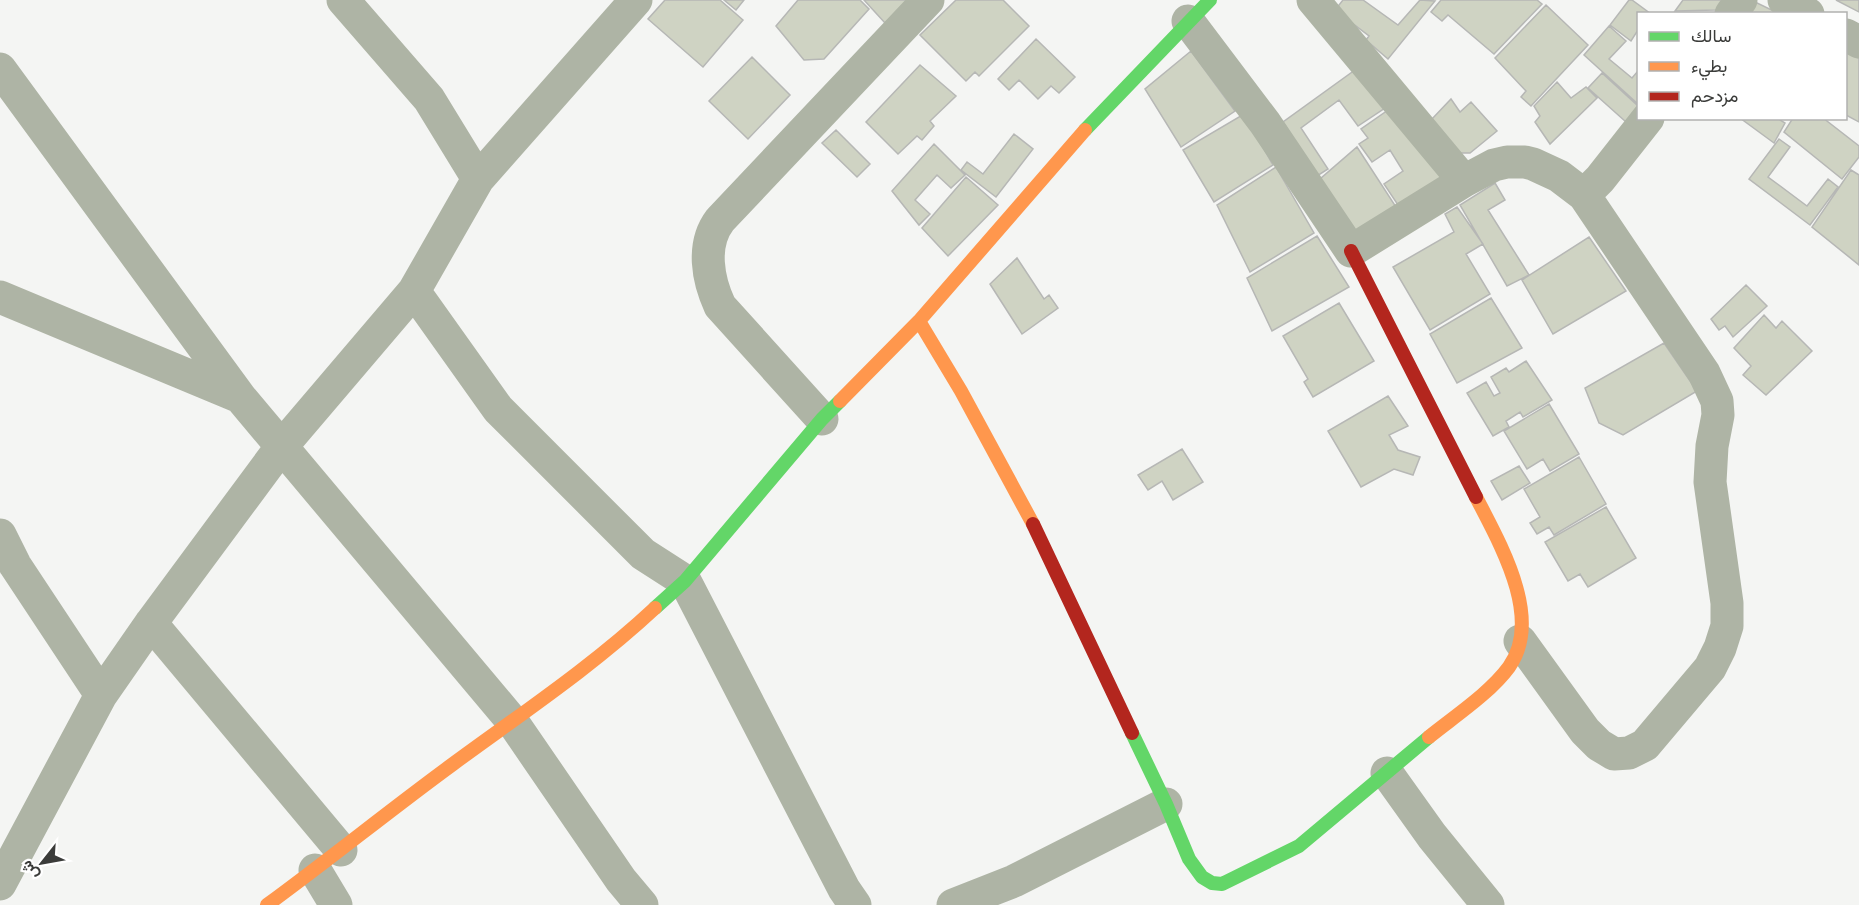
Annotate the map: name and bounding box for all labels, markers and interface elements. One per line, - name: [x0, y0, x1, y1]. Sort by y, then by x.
- legend: [1637, 12, 1847, 120]
- text: سالك: [1691, 23, 1731, 48]
- text: بطيء: [1691, 53, 1727, 81]
- text: مزدحم: [1691, 83, 1738, 108]
- north arrow: [12, 833, 72, 893]
- text: ش: [15, 857, 44, 885]

